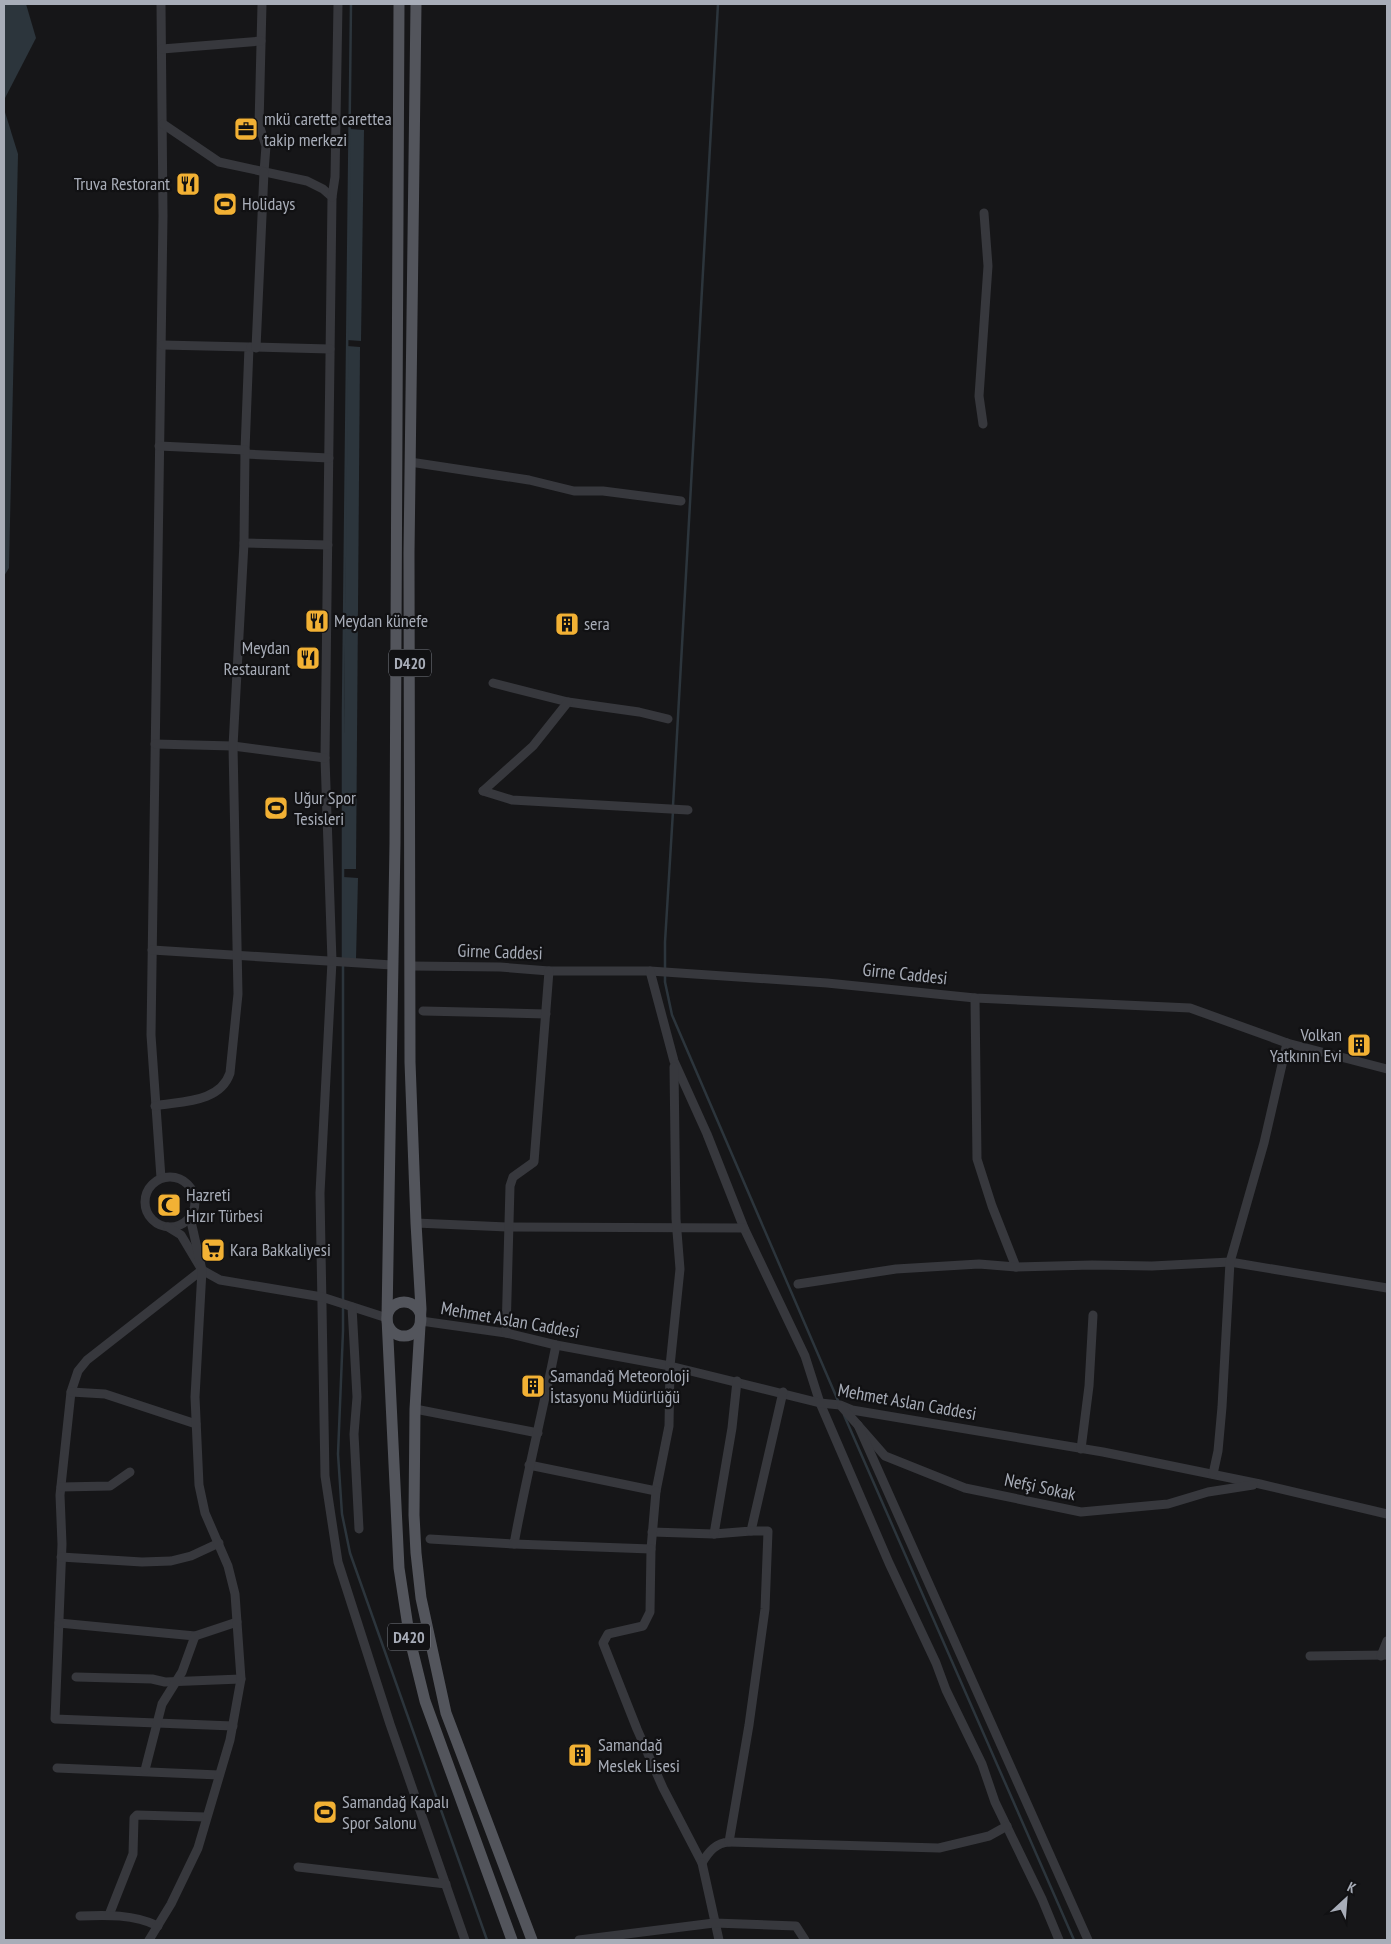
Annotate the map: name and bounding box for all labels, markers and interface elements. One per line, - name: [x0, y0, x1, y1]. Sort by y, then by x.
- place label: mkü carette carettea takip merkezi: [264, 107, 392, 151]
- office icon: mkü carette carettea takip merkezi: [233, 116, 259, 142]
- restaurant icon: Truva Restorant: [175, 171, 201, 197]
- place label: Truva Restorant: [74, 172, 170, 195]
- sports icon: Holidays: [212, 191, 238, 217]
- place label: Holidays: [242, 192, 295, 215]
- restaurant icon: Meydan künefe: [304, 608, 330, 634]
- place label: Meydan künefe: [334, 609, 428, 632]
- building icon: sera: [554, 611, 580, 637]
- place label: sera: [584, 612, 610, 635]
- place label: Meydan Restaurant: [224, 636, 290, 680]
- restaurant icon: Meydan Restaurant: [295, 645, 321, 671]
- road number: D420: [389, 650, 431, 676]
- place label: Uğur Spor Tesisleri: [294, 786, 356, 830]
- sports icon: Uğur Spor Tesisleri: [263, 795, 289, 821]
- street label: Girne Caddesi: [457, 939, 543, 964]
- street label: Girne Caddesi: [862, 958, 949, 989]
- place label: Volkan Yatkının Evi: [1270, 1023, 1342, 1067]
- building icon: Volkan Yatkının Evi: [1346, 1032, 1372, 1058]
- place label: Hazreti Hızır Türbesi: [186, 1183, 263, 1227]
- mosque icon: Hazreti Hızır Türbesi: [156, 1192, 182, 1218]
- supermarket icon: Kara Bakkaliyesi: [200, 1237, 226, 1263]
- place label: Kara Bakkaliyesi: [230, 1238, 331, 1261]
- street label: Mehmet Aslan Caddesi: [439, 1296, 581, 1343]
- place label: Samandağ Meteoroloji İstasyonu Müdürlüğü: [550, 1364, 690, 1408]
- building icon: Samandağ Meteoroloji İstasyonu Müdürlüğü: [520, 1373, 546, 1399]
- street label: Mehmet Aslan Caddesi: [836, 1378, 978, 1425]
- street label: Nefşi Sokak: [1002, 1468, 1078, 1505]
- road number: D420: [388, 1624, 430, 1650]
- place label: Samandağ Meslek Lisesi: [598, 1733, 680, 1777]
- building icon: Samandağ Meslek Lisesi: [567, 1742, 593, 1768]
- place label: Samandağ Kapalı Spor Salonu: [342, 1790, 449, 1834]
- sports icon: Samandağ Kapalı Spor Salonu: [312, 1799, 338, 1825]
- north arrow: [1321, 1874, 1371, 1924]
- text: K: [1344, 1878, 1360, 1897]

